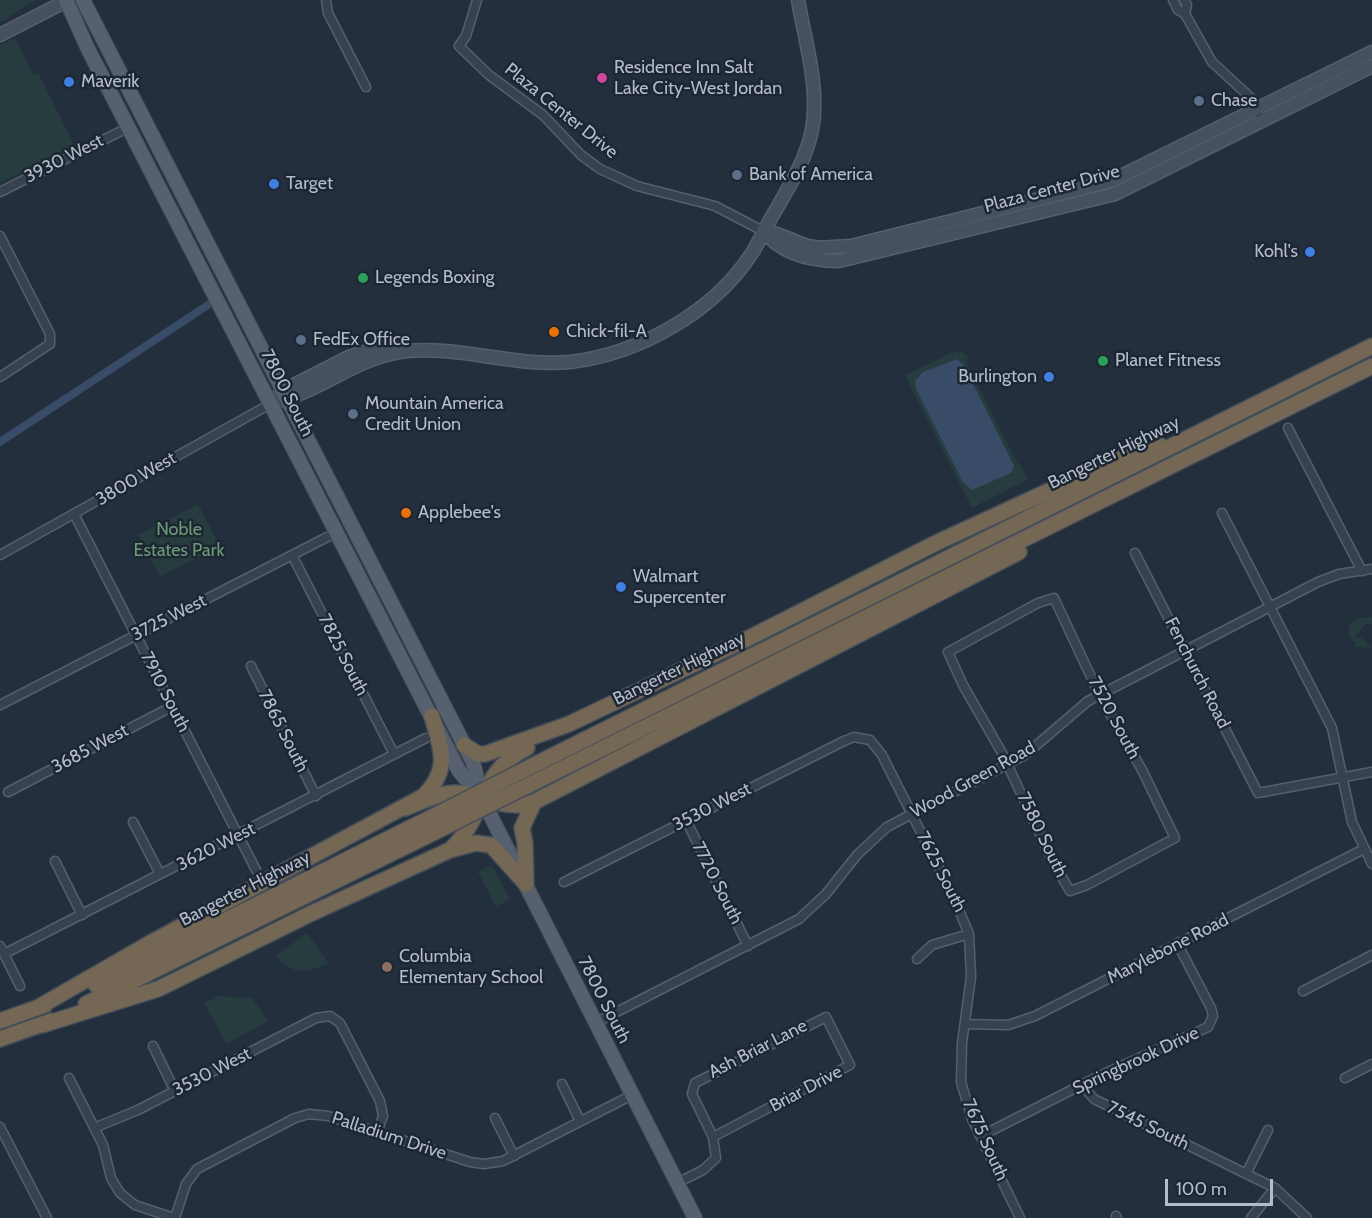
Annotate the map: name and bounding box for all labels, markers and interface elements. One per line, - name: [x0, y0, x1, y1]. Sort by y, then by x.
- place label: Residence Inn Salt Lake City-West Jordan: [614, 57, 782, 100]
- street label: Plaza Center Drive: [500, 59, 622, 163]
- place label: Maverik: [81, 71, 139, 93]
- marker: Residence Inn Salt Lake City-West Jordan: [595, 71, 609, 85]
- marker: Maverik: [62, 75, 76, 89]
- place label: Chase: [1211, 90, 1257, 112]
- marker: Chase: [1192, 94, 1206, 108]
- street label: 3930 West: [21, 130, 107, 188]
- street label: Plaza Center Drive: [982, 161, 1122, 217]
- place label: Bank of America: [749, 164, 873, 186]
- marker: Bank of America: [730, 168, 744, 182]
- place label: Target: [286, 173, 333, 195]
- marker: Target: [267, 177, 281, 191]
- place label: Kohl's: [1254, 241, 1298, 263]
- marker: Kohl's: [1303, 245, 1317, 259]
- place label: Legends Boxing: [375, 267, 494, 289]
- marker: Legends Boxing: [356, 271, 370, 285]
- place label: Chick-fil-A: [566, 321, 647, 343]
- marker: Chick-fil-A: [547, 325, 561, 339]
- place label: FedEx Office: [313, 329, 410, 351]
- marker: FedEx Office: [294, 333, 308, 347]
- street label: 7800 South: [256, 346, 318, 440]
- place label: Planet Fitness: [1115, 350, 1221, 372]
- marker: Planet Fitness: [1096, 354, 1110, 368]
- place label: Burlington: [958, 366, 1037, 388]
- marker: Burlington: [1042, 370, 1056, 384]
- place label: Mountain America Credit Union: [365, 393, 504, 436]
- marker: Mountain America Credit Union: [346, 407, 360, 421]
- street label: Bangerter Highway: [1045, 412, 1183, 494]
- street label: 3800 West: [92, 447, 180, 511]
- place label: Applebee's: [418, 502, 501, 524]
- marker: Applebee's: [399, 506, 413, 520]
- park label: Noble Estates Park: [133, 519, 225, 562]
- place label: Walmart Supercenter: [633, 566, 726, 608]
- marker: Walmart Supercenter: [614, 580, 628, 594]
- street label: 3725 West: [128, 590, 210, 646]
- street label: 7825 South: [313, 611, 373, 699]
- street label: Fenchurch Road: [1160, 614, 1234, 732]
- street label: Bangerter Highway: [610, 628, 748, 710]
- street label: 7910 South: [136, 648, 194, 736]
- street label: 7520 South: [1083, 673, 1145, 763]
- street label: 7865 South: [253, 686, 313, 776]
- street label: 3685 West: [48, 720, 132, 778]
- street label: Wood Green Road: [907, 737, 1039, 823]
- street label: 3530 West: [669, 778, 755, 836]
- street label: 7580 South: [1012, 789, 1072, 881]
- street label: 3620 West: [173, 818, 259, 876]
- street label: 7625 South: [911, 828, 971, 916]
- street label: 7720 South: [687, 838, 747, 928]
- street label: Bangerter Highway: [176, 847, 314, 931]
- street label: Marylebone Road: [1104, 909, 1232, 989]
- place label: Columbia Elementary School: [399, 946, 543, 988]
- street label: 7800 South: [573, 953, 635, 1047]
- marker: Columbia Elementary School: [380, 960, 394, 974]
- street label: Ash Briar Lane: [705, 1015, 811, 1083]
- street label: Springbrook Drive: [1069, 1022, 1203, 1100]
- street label: 3530 West: [169, 1043, 255, 1101]
- street label: Briar Drive: [766, 1061, 846, 1117]
- street label: 7675 South: [957, 1096, 1013, 1184]
- street label: 7545 South: [1103, 1097, 1193, 1155]
- street label: Palladium Drive: [329, 1107, 449, 1165]
- scale bar: [1168, 1167, 1276, 1205]
- text: 100 m: [1176, 1178, 1227, 1200]

